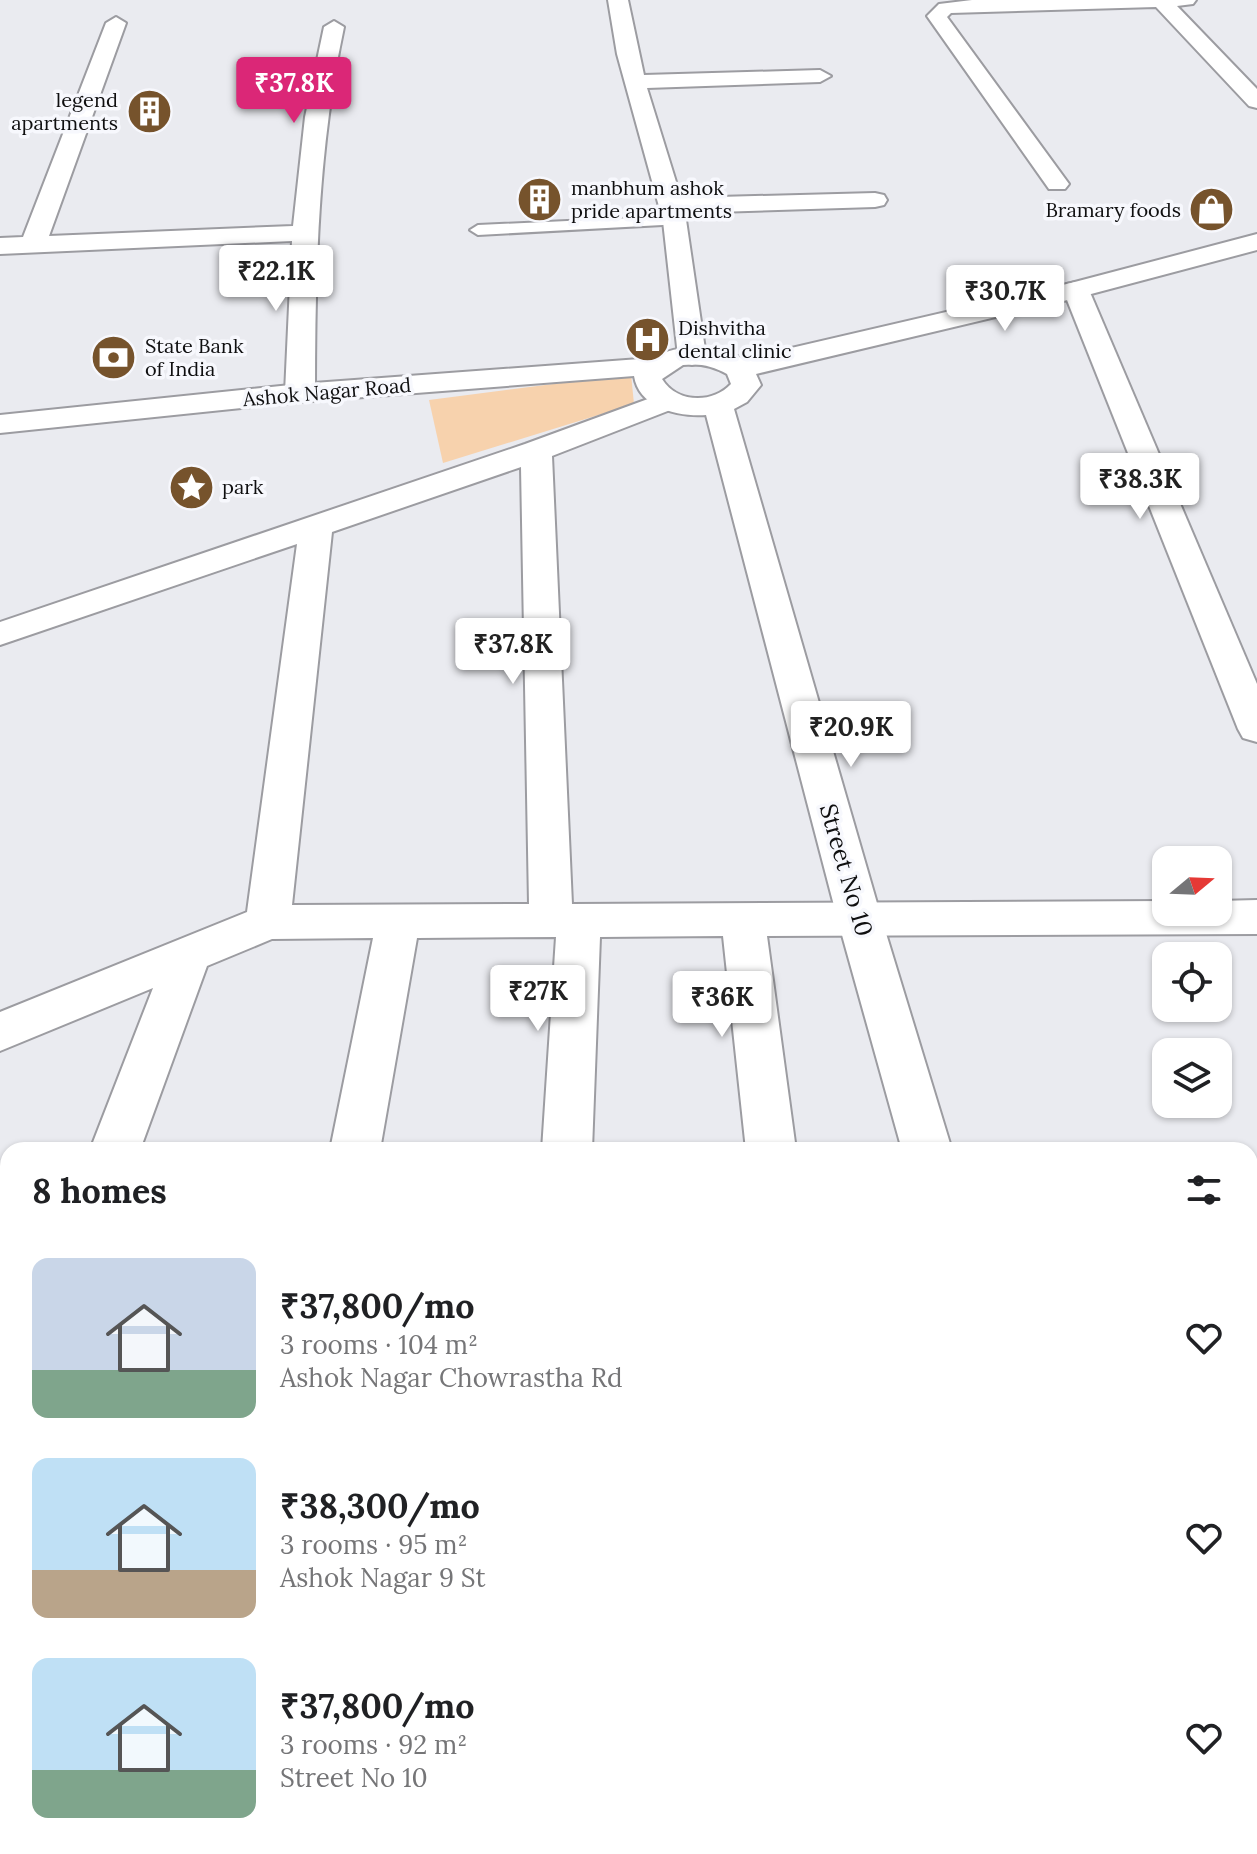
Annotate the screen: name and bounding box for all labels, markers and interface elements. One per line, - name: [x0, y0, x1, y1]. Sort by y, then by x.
- pin: ₹37.8K: [229, 57, 359, 125]
- text: ₹37.8K: [254, 66, 334, 99]
- place label: legend apartments: [11, 87, 118, 135]
- building icon: legend apartments: [125, 87, 173, 135]
- place label: manbhum ashok pride apartments: [571, 175, 732, 223]
- building icon: manbhum ashok pride apartments: [516, 176, 564, 224]
- shop icon: Bramary foods: [1188, 186, 1236, 234]
- place label: Bramary foods: [1046, 197, 1181, 222]
- pin: ₹22.1K: [211, 245, 341, 313]
- text: ₹22.1K: [237, 254, 315, 287]
- pin: ₹30.7K: [940, 265, 1070, 333]
- text: ₹30.7K: [964, 274, 1046, 307]
- hospital icon: Dishvitha dental clinic: [623, 315, 671, 363]
- place label: Dishvitha dental clinic: [678, 315, 792, 363]
- place label: State Bank of India: [145, 333, 244, 381]
- bank icon: State Bank of India: [90, 334, 138, 382]
- street label: Ashok Nagar Road: [241, 372, 412, 411]
- pin: ₹38.3K: [1075, 453, 1205, 521]
- text: ₹38.3K: [1098, 462, 1182, 495]
- place icon: park: [167, 463, 215, 511]
- place label: park: [222, 474, 264, 499]
- pin: ₹37.8K: [448, 618, 578, 686]
- text: ₹37.8K: [473, 627, 553, 660]
- pin: ₹20.9K: [786, 701, 916, 769]
- text: ₹20.9K: [809, 710, 893, 743]
- street label: Street No 10: [813, 800, 880, 940]
- north arrow: [1152, 846, 1232, 926]
- map controls: [1152, 846, 1232, 1118]
- button: locate: [1152, 942, 1232, 1022]
- pin: ₹27K: [491, 965, 585, 1033]
- pin: ₹36K: [675, 971, 769, 1039]
- text: ₹27K: [508, 974, 568, 1007]
- text: ₹36K: [691, 980, 753, 1013]
- button: layers: [1152, 1038, 1232, 1118]
- icon: filters: [1182, 1168, 1226, 1212]
- text: 8 homes: [32, 1169, 167, 1212]
- text: ₹37,800/mo: [280, 1284, 475, 1327]
- icon: home: [96, 1290, 192, 1386]
- icon: heart: [1182, 1316, 1226, 1360]
- text: 3 rooms · 104 m²: [280, 1328, 478, 1361]
- text: Ashok Nagar Chowrastha Rd: [280, 1361, 623, 1394]
- text: ₹38,300/mo: [280, 1484, 480, 1527]
- icon: home: [96, 1490, 192, 1586]
- icon: heart: [1182, 1516, 1226, 1560]
- text: 3 rooms · 95 m²: [280, 1528, 468, 1561]
- text: Ashok Nagar 9 St: [280, 1561, 485, 1594]
- text: ₹37,800/mo: [280, 1684, 475, 1727]
- icon: home: [96, 1690, 192, 1786]
- icon: heart: [1182, 1716, 1226, 1760]
- text: 3 rooms · 92 m²: [280, 1728, 467, 1761]
- text: Street No 10: [280, 1761, 428, 1794]

